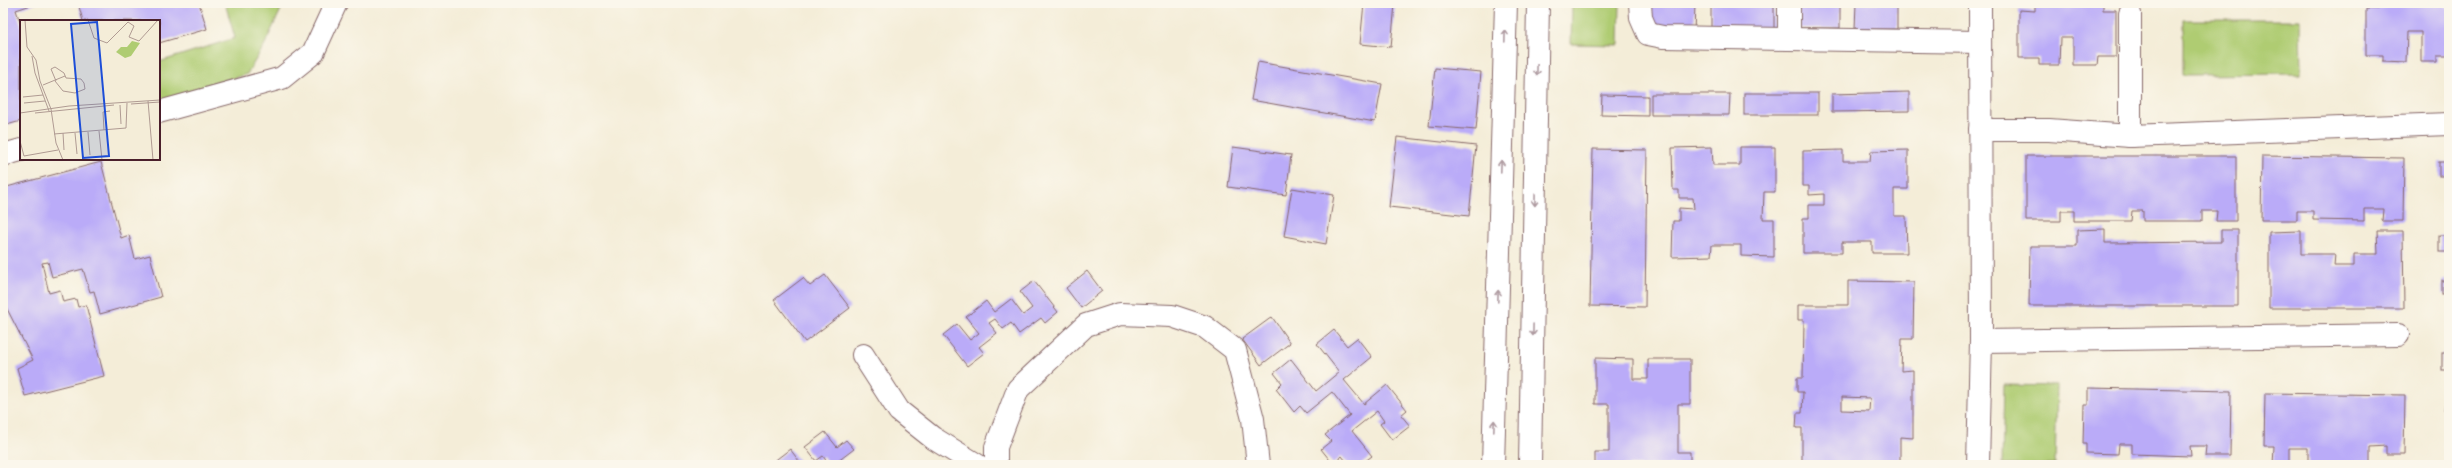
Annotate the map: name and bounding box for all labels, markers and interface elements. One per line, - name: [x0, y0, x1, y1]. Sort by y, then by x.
- inset map: [20, 20, 160, 160]
- one-way arrow: [1501, 30, 1508, 43]
- one-way arrow: [1533, 63, 1541, 76]
- one-way arrow: [1497, 160, 1505, 173]
- one-way arrow: [1531, 193, 1539, 206]
- one-way arrow: [1494, 290, 1502, 303]
- one-way arrow: [1529, 323, 1537, 336]
- one-way arrow: [1490, 420, 1498, 433]

